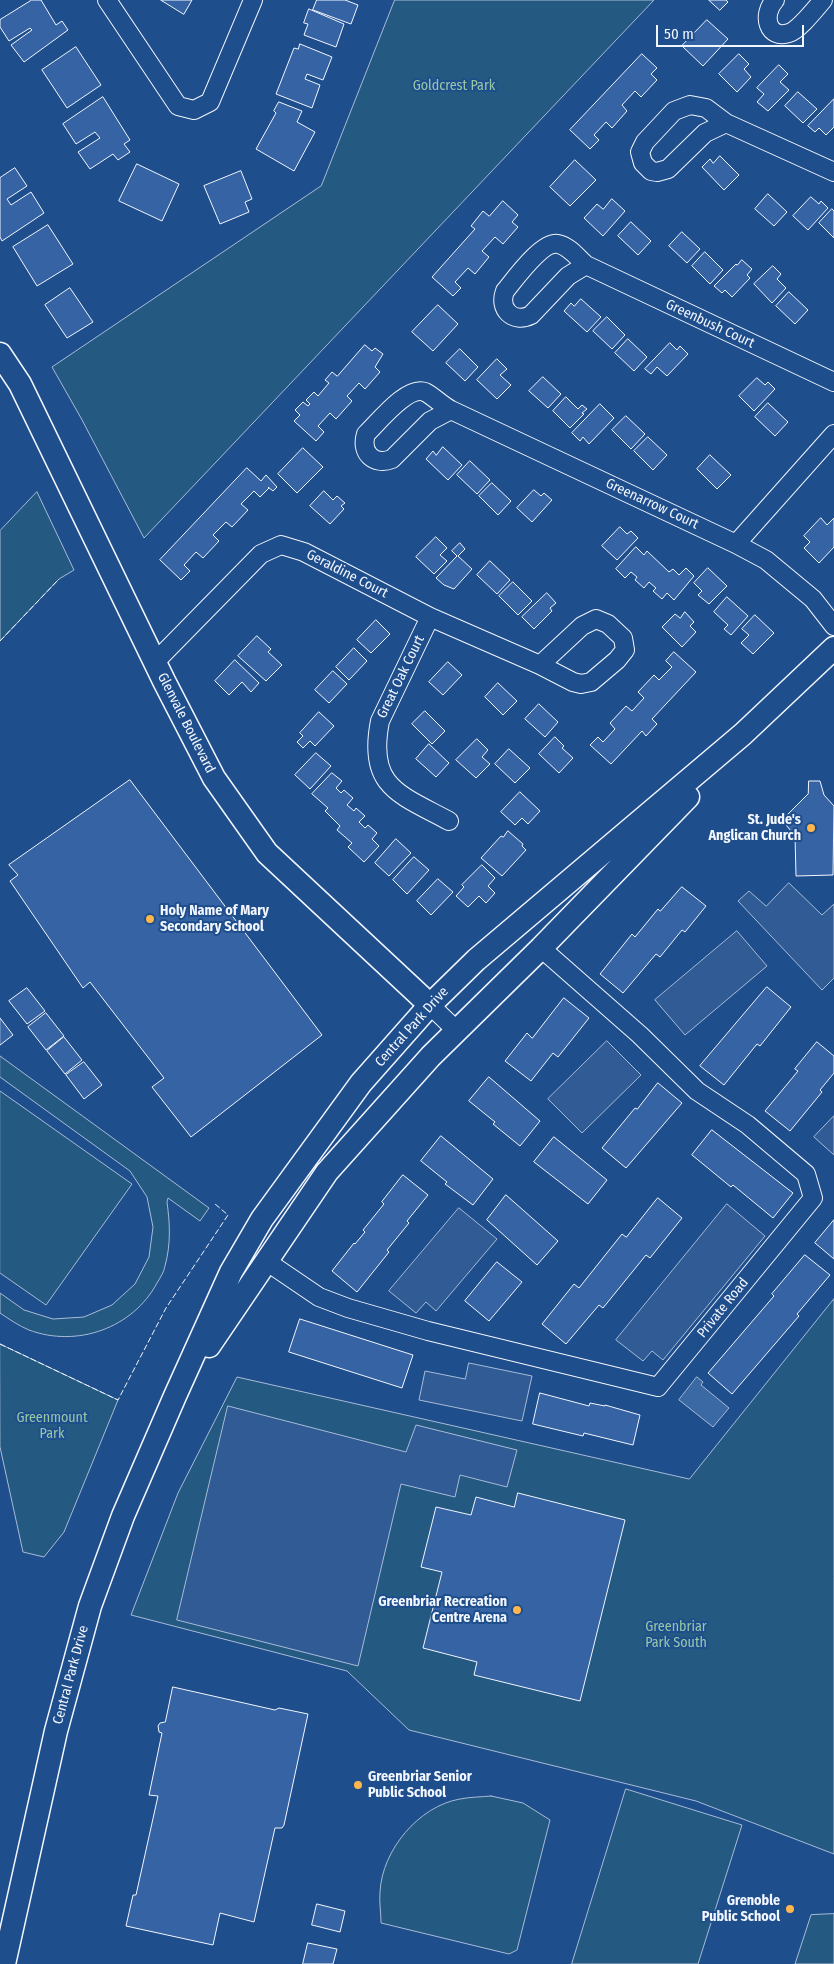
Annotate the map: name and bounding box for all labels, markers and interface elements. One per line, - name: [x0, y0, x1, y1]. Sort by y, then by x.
- scale bar: [659, 15, 806, 47]
- text: 50 m: [664, 25, 694, 43]
- park label: Goldcrest Park: [413, 78, 495, 94]
- street label: Greenbush Court: [663, 296, 757, 352]
- street label: Greenarrow Court: [603, 475, 701, 533]
- street label: Geraldine Court: [303, 546, 391, 602]
- street label: Great Oak Court: [374, 633, 428, 721]
- street label: Glenvale Boulevard: [154, 670, 218, 776]
- place label: St. Jude's Anglican Church: [709, 812, 801, 844]
- marker: St. Jude's Anglican Church: [805, 822, 817, 834]
- place label: Holy Name of Mary Secondary School: [160, 903, 269, 936]
- marker: Holy Name of Mary Secondary School: [144, 913, 156, 925]
- street label: Central Park Drive: [372, 984, 452, 1070]
- street label: Private Road: [694, 1275, 752, 1341]
- park label: Greenmount Park: [16, 1410, 88, 1442]
- place label: Greenbriar Recreation Centre Arena: [378, 1594, 507, 1626]
- marker: Greenbriar Recreation Centre Arena: [511, 1604, 523, 1616]
- park label: Greenbriar Park South: [645, 1619, 707, 1651]
- street label: Central Park Drive: [50, 1624, 92, 1726]
- place label: Greenbriar Senior Public School: [368, 1769, 472, 1801]
- marker: Greenbriar Senior Public School: [352, 1779, 364, 1791]
- place label: Grenoble Public School: [702, 1893, 780, 1925]
- marker: Grenoble Public School: [784, 1903, 796, 1915]

